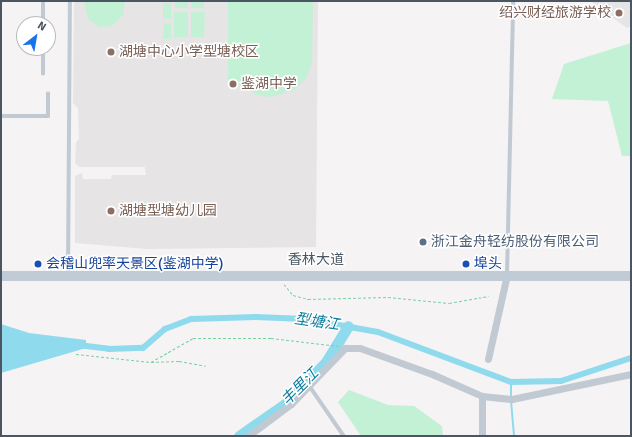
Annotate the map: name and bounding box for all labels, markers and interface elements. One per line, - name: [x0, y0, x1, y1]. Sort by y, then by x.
- place label: 绍兴财经旅游学校: [499, 5, 611, 21]
- marker: 绍兴财经旅游学校: [614, 8, 624, 18]
- north arrow: [16, 16, 56, 56]
- text: N: [35, 19, 49, 34]
- place label: 湖塘中心小学型塘校区: [119, 44, 259, 60]
- marker: 湖塘中心小学型塘校区: [106, 47, 116, 57]
- place label: 鉴湖中学: [241, 76, 297, 92]
- marker: 鉴湖中学: [228, 79, 238, 89]
- place label: 湖塘型塘幼儿园: [119, 203, 217, 219]
- marker: 湖塘型塘幼儿园: [106, 206, 116, 216]
- place label: 浙江金舟轻纺股份有限公司: [431, 234, 599, 250]
- marker: 浙江金舟轻纺股份有限公司: [418, 237, 428, 247]
- street label: 香林大道: [288, 252, 344, 268]
- place label: 会稽山兜率天景区(鉴湖中学): [46, 256, 223, 272]
- place label: 埠头: [474, 256, 502, 272]
- marker: 会稽山兜率天景区(鉴湖中学): [33, 259, 43, 269]
- marker: 埠头: [461, 259, 471, 269]
- water label: 型塘江: [293, 310, 341, 334]
- water label: 丰里江: [278, 365, 322, 409]

